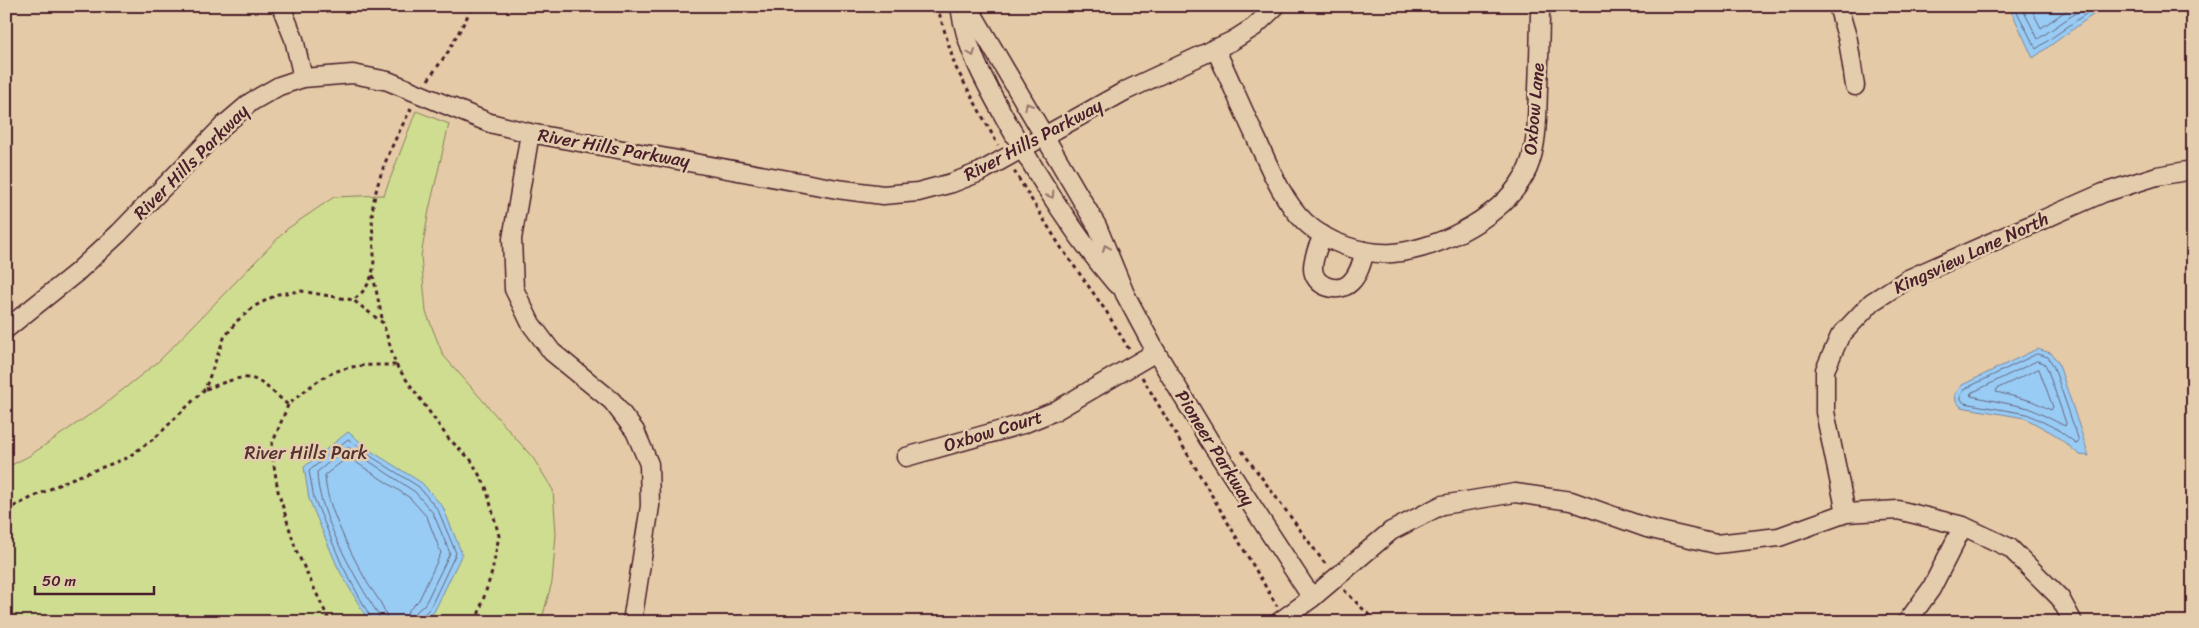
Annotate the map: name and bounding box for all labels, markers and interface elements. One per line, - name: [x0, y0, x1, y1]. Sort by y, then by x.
- one-way arrow: [966, 48, 976, 57]
- street label: Oxbow Lane: [1514, 61, 1554, 156]
- street label: River Hills Parkway: [958, 89, 1109, 190]
- street label: River Hills Parkway: [125, 96, 257, 228]
- one-way arrow: [1025, 103, 1035, 112]
- street label: River Hills Parkway: [536, 119, 693, 177]
- one-way arrow: [1045, 189, 1055, 198]
- street label: Kingsview Lane North: [1888, 203, 2054, 303]
- one-way arrow: [1102, 244, 1113, 253]
- street label: Pioneer Parkway: [1166, 383, 1264, 513]
- street label: Oxbow Court: [940, 401, 1047, 461]
- park label: River Hills Park: [245, 437, 368, 469]
- scale bar: [35, 563, 154, 595]
- text: 50 m: [42, 568, 77, 594]

